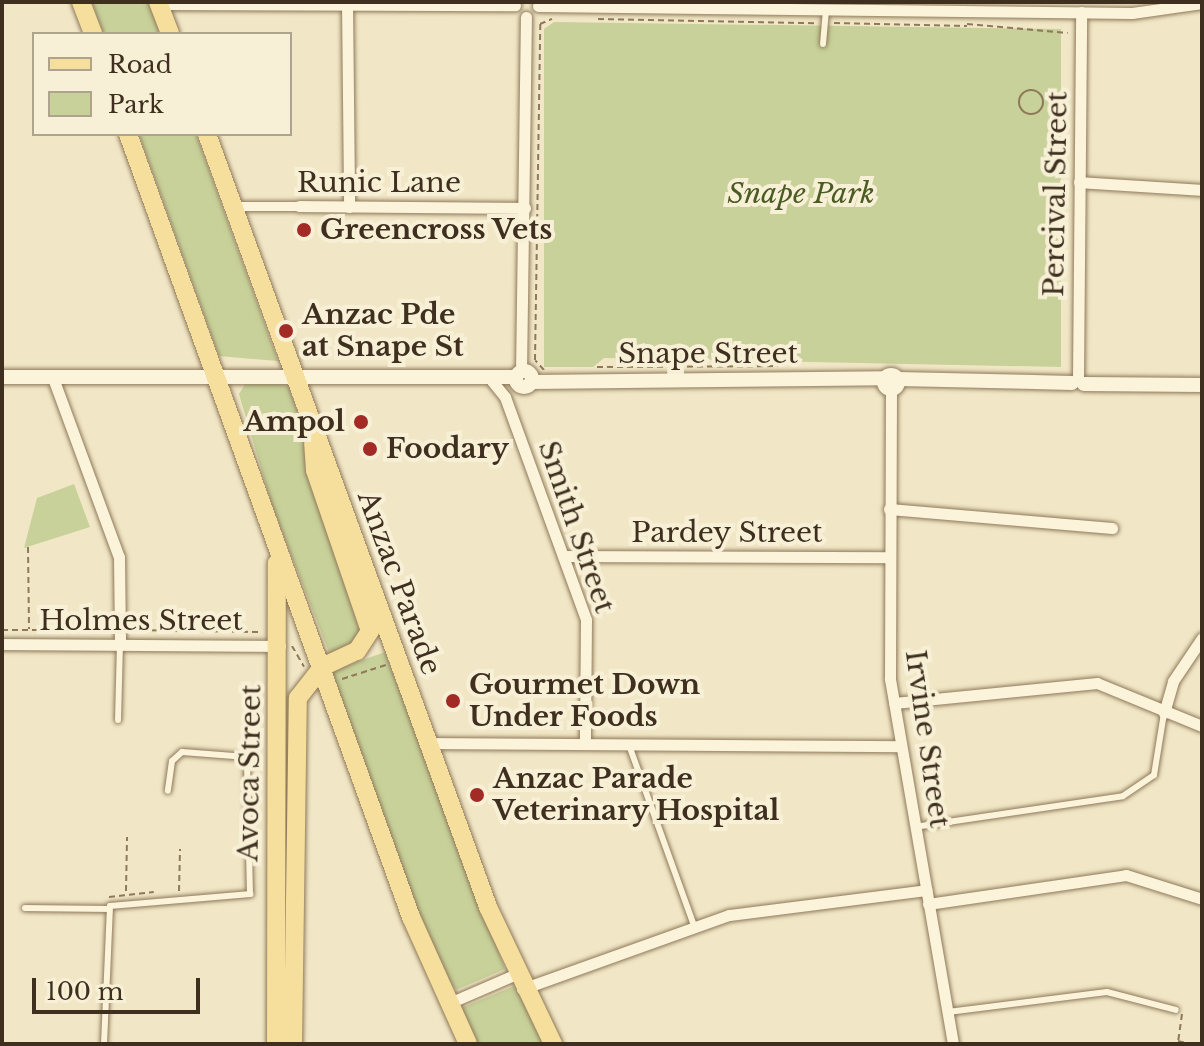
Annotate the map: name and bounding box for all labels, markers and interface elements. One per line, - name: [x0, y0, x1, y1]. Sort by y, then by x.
- legend: [32, 32, 292, 136]
- text: Road: [108, 50, 172, 79]
- text: Park: [108, 90, 164, 119]
- street label: Percival Street: [1037, 91, 1075, 297]
- street label: Runic Lane: [297, 166, 461, 200]
- park label: Snape Park: [727, 177, 875, 211]
- place label: Greencross Vets: [320, 213, 553, 247]
- marker: Greencross Vets: [295, 221, 313, 239]
- place label: Anzac Pde at Snape St: [302, 298, 464, 364]
- marker: Anzac Pde at Snape St: [277, 322, 295, 340]
- street label: Snape Street: [618, 337, 798, 371]
- place label: Ampol: [243, 405, 345, 439]
- marker: Ampol: [352, 413, 370, 431]
- place label: Foodary: [386, 432, 509, 466]
- street label: Smith Street: [531, 437, 621, 617]
- marker: Foodary: [361, 440, 379, 458]
- street label: Anzac Parade: [350, 486, 448, 680]
- street label: Pardey Street: [631, 516, 823, 550]
- street label: Holmes Street: [39, 604, 243, 638]
- street label: Irvine Street: [898, 648, 956, 830]
- place label: Gourmet Down Under Foods: [469, 668, 700, 734]
- street label: Avoca Street: [232, 684, 268, 862]
- marker: Gourmet Down Under Foods: [444, 692, 462, 710]
- place label: Anzac Parade Veterinary Hospital: [493, 762, 780, 828]
- marker: Anzac Parade Veterinary Hospital: [468, 786, 486, 804]
- scale bar: [36, 962, 204, 1012]
- text: 100 m: [46, 977, 124, 1006]

